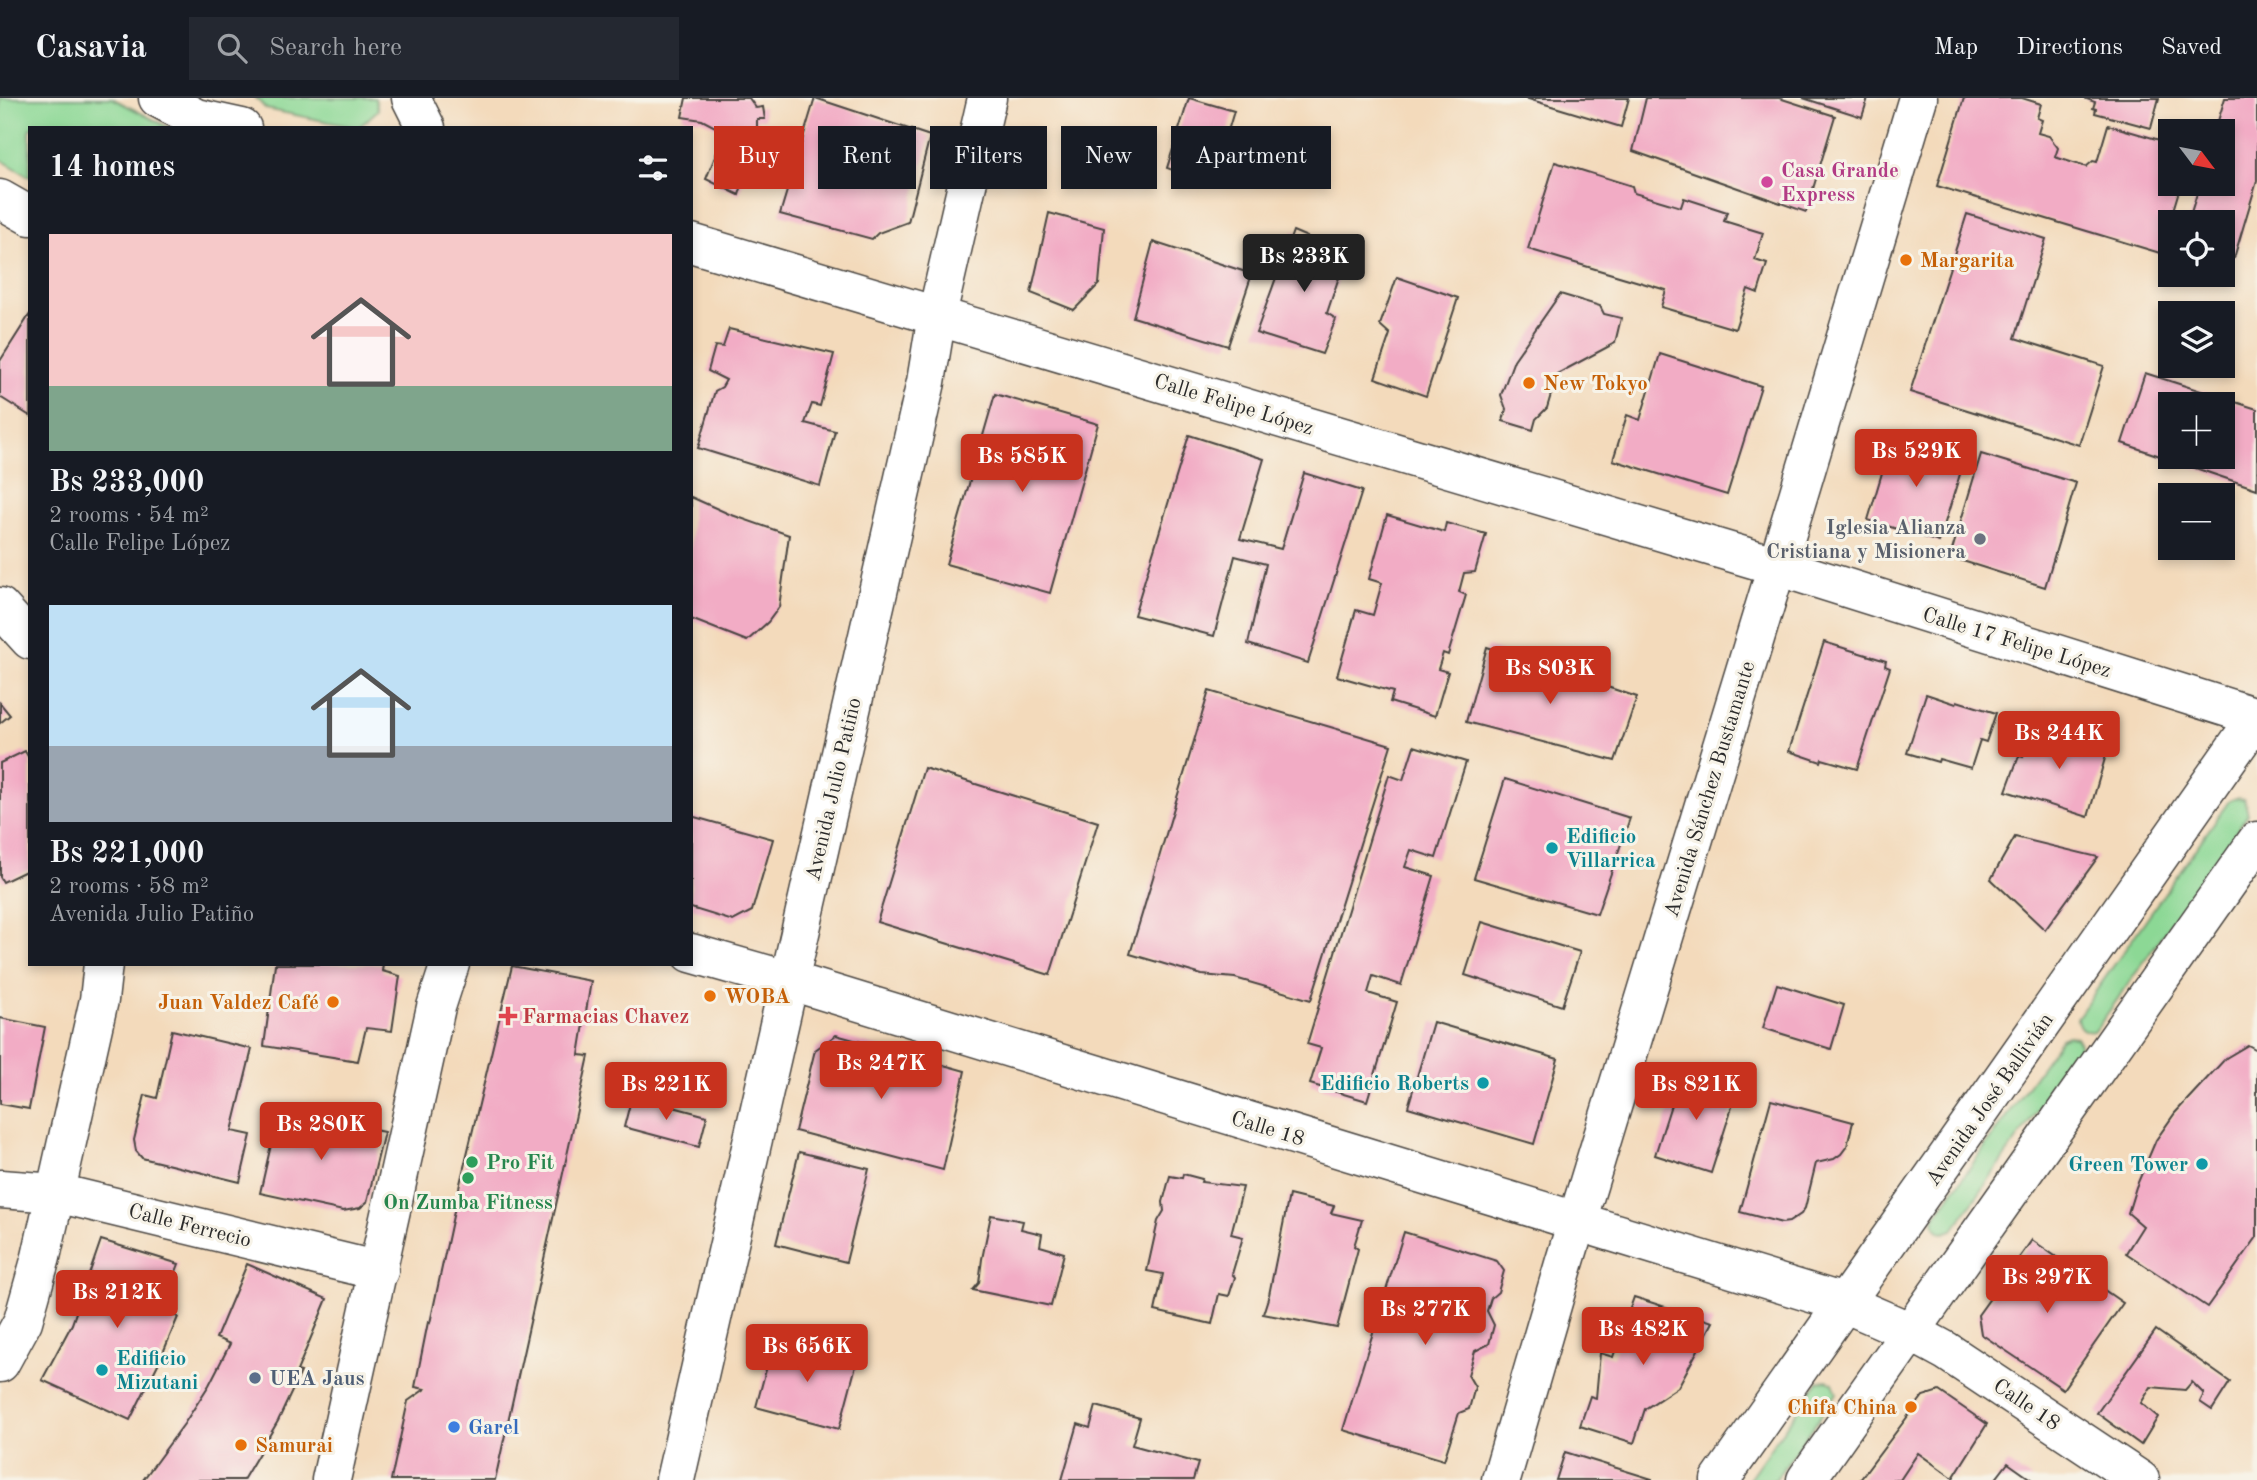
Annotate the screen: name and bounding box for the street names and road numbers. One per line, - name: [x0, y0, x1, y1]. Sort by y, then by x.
- street label: Calle Felipe López: [1151, 371, 1316, 440]
- street label: Calle 17 Felipe López: [1920, 605, 2113, 682]
- street label: Avenida Sánchez Bustamante: [1661, 659, 1759, 920]
- street label: Avenida Julio Patiño: [803, 696, 866, 883]
- street label: Avenida José Ballivián: [1923, 1010, 2058, 1190]
- street label: Calle 18: [1228, 1108, 1307, 1151]
- street label: Calle Ferrecio: [126, 1201, 253, 1252]
- street label: Calle 18: [1989, 1375, 2063, 1435]

